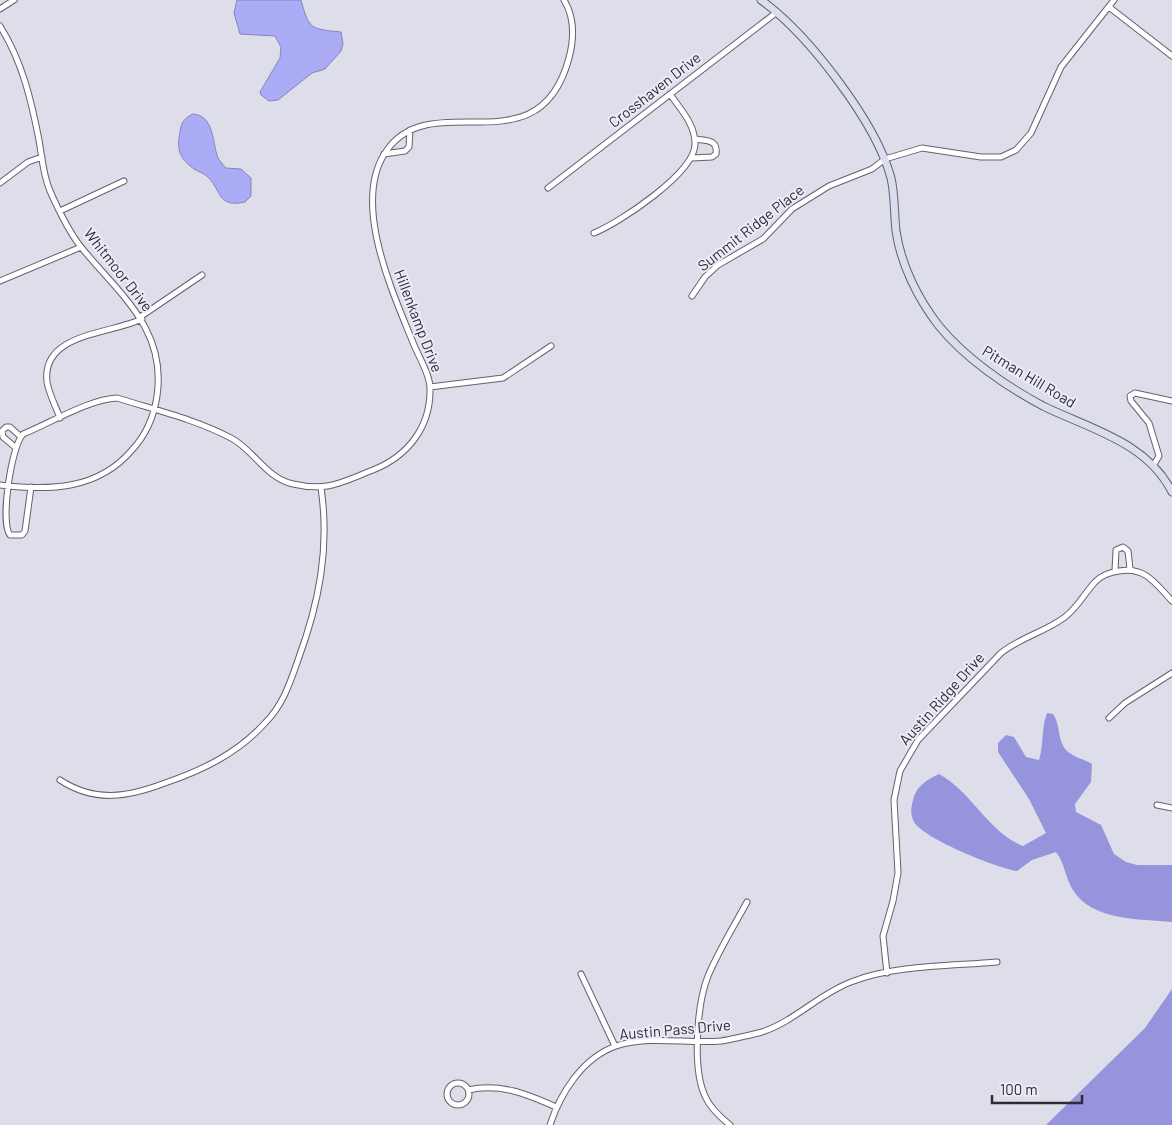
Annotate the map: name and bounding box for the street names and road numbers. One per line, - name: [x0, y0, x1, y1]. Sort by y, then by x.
- street label: Crosshaven Drive: [605, 48, 704, 131]
- street label: Summit Ridge Place: [694, 180, 807, 274]
- street label: Whitmoor Drive: [81, 224, 157, 315]
- street label: Hillenkamp Drive: [391, 267, 447, 375]
- street label: Pitman Hill Road: [979, 341, 1080, 411]
- street label: Austin Ridge Drive: [895, 648, 988, 748]
- street label: Austin Pass Drive: [618, 1015, 731, 1043]

